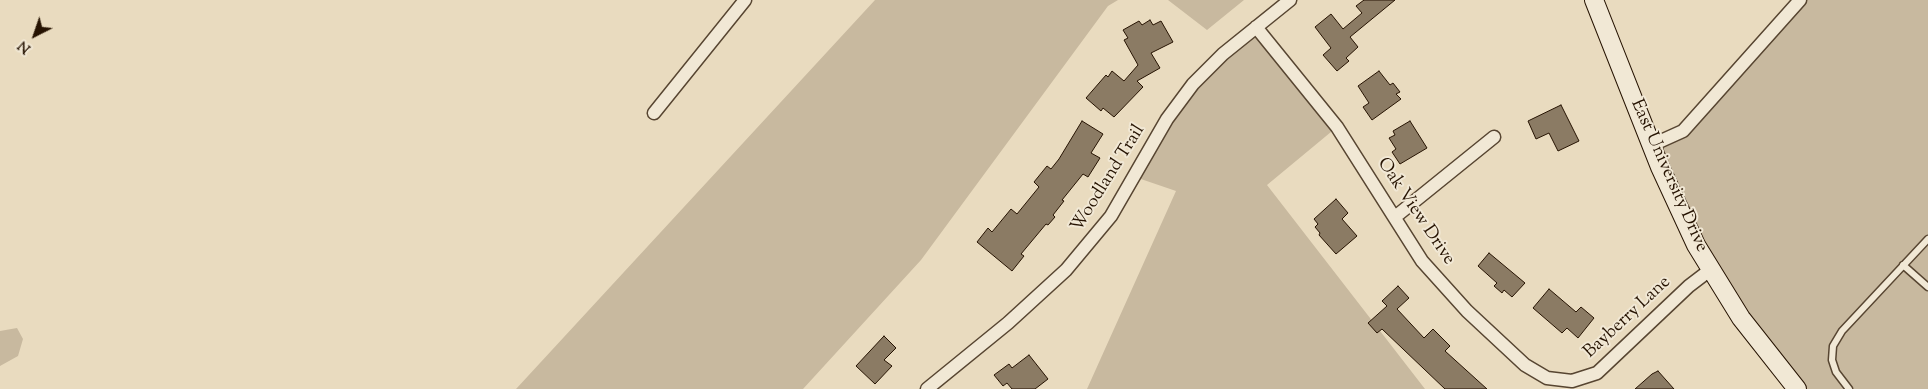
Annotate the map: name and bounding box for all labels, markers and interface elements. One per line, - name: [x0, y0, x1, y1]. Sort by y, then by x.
- north arrow: [10, 10, 60, 60]
- text: N: [14, 35, 36, 58]
- street label: East University Drive: [1625, 96, 1711, 256]
- street label: Woodland Trail: [1067, 121, 1151, 237]
- street label: Oak View Drive: [1371, 154, 1459, 270]
- street label: Bayberry Lane: [1580, 272, 1676, 364]

